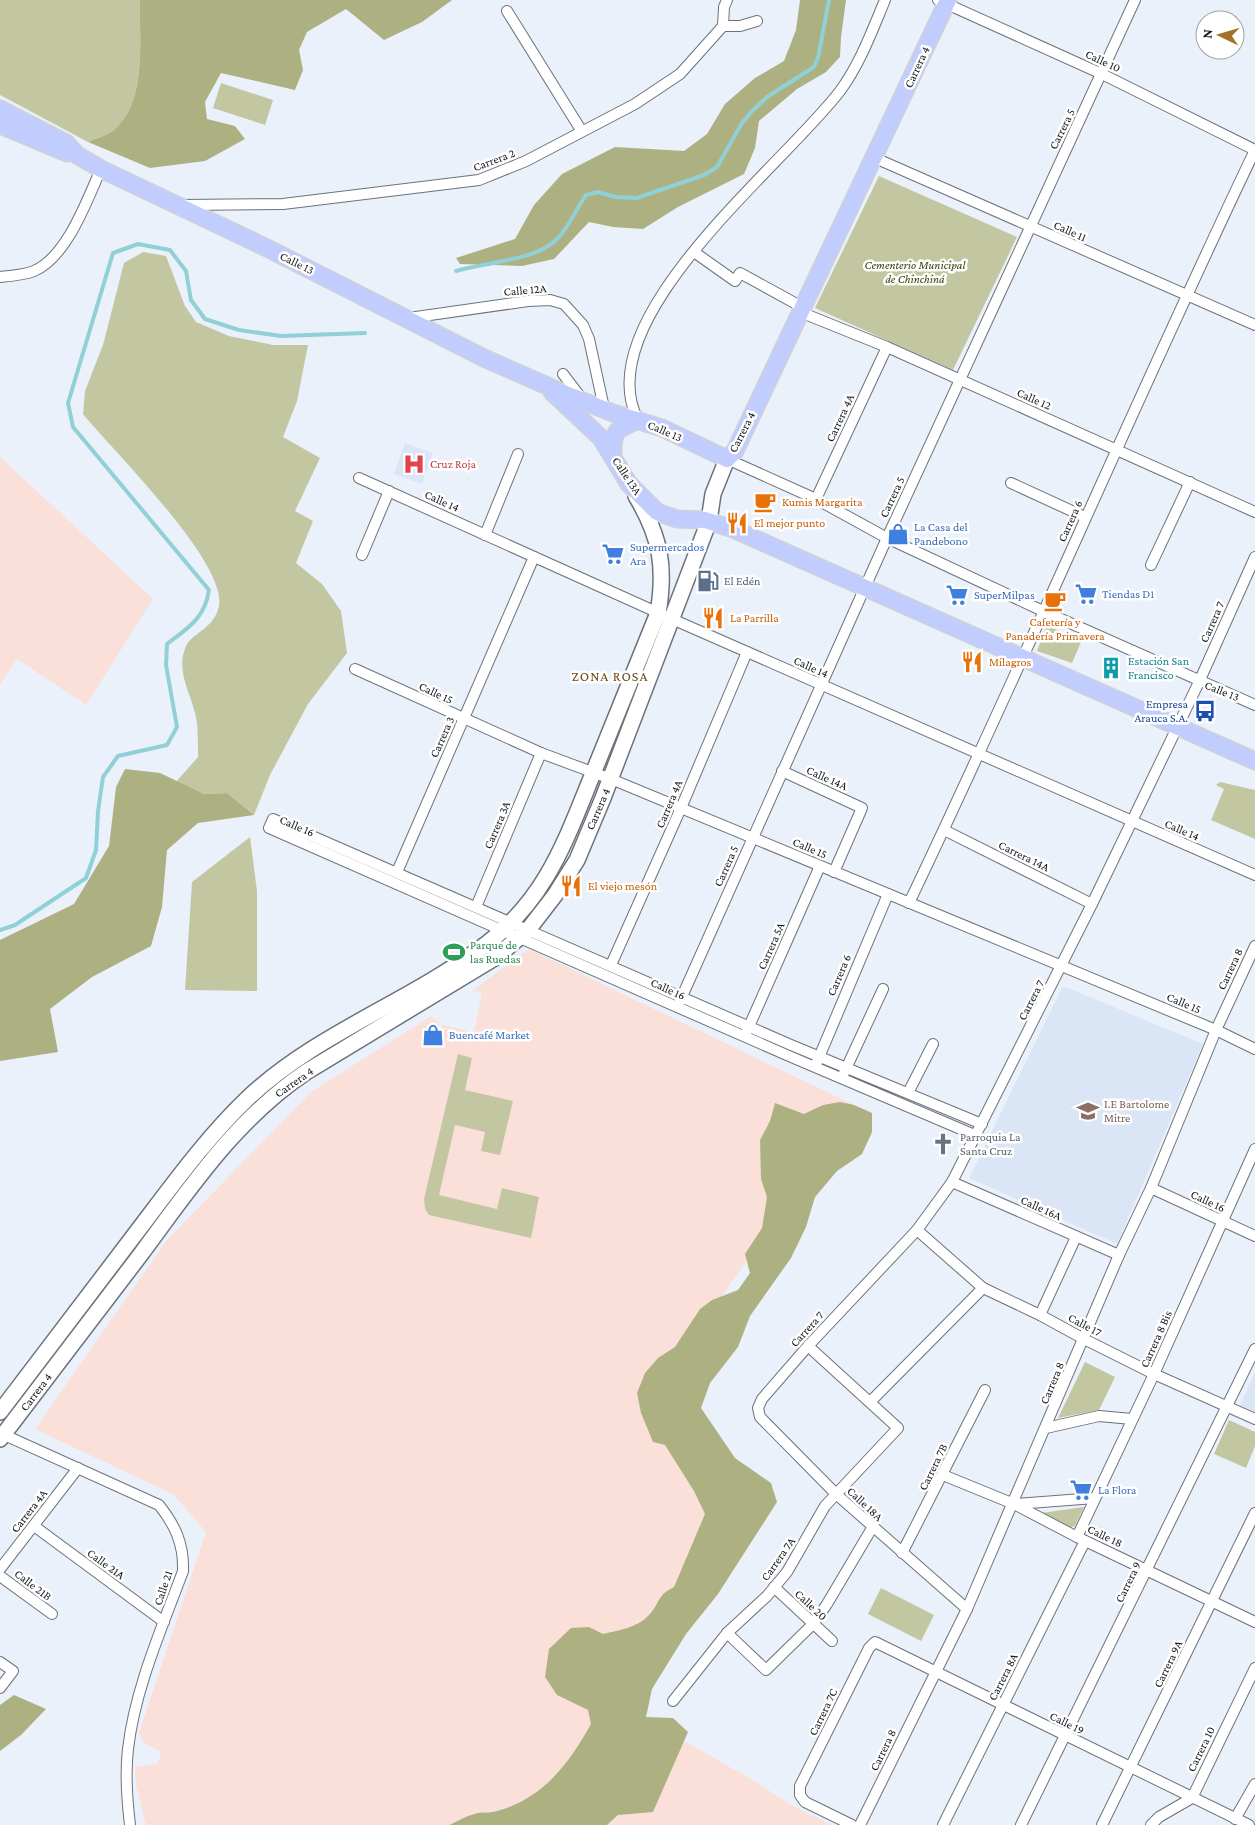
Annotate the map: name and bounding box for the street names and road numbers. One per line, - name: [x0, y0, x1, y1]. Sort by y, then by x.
- street label: Carrera 4: [901, 44, 933, 90]
- street label: Calle 10: [1083, 47, 1123, 75]
- street label: Carrera 5: [1046, 106, 1078, 152]
- street label: Carrera 2: [471, 146, 517, 174]
- street label: Calle 11: [1051, 218, 1089, 244]
- street label: Calle 13: [278, 249, 317, 277]
- street label: Calle 12A: [503, 281, 547, 299]
- street label: Calle 12: [1015, 385, 1054, 413]
- street label: Carrera 4A: [823, 392, 857, 444]
- street label: Carrera 4: [726, 409, 758, 455]
- street label: Calle 13: [646, 418, 685, 445]
- street label: Calle 13A: [609, 454, 645, 498]
- street label: Carrera 5: [876, 474, 908, 520]
- street label: Calle 14: [422, 487, 462, 515]
- street label: Carrera 6: [1055, 498, 1085, 544]
- street label: Carrera 7: [1197, 599, 1227, 645]
- street label: Calle 14: [791, 653, 831, 681]
- street label: Calle 13: [1203, 678, 1242, 704]
- street label: Calle 15: [417, 679, 455, 707]
- street label: Carrera 3: [427, 714, 457, 760]
- street label: Calle 14A: [804, 763, 850, 793]
- street label: Carrera 4A: [653, 778, 685, 830]
- street label: Carrera 4: [583, 786, 613, 832]
- street label: Carrera 3A: [481, 799, 513, 851]
- street label: Calle 16: [277, 812, 317, 840]
- street label: Calle 14: [1162, 816, 1202, 844]
- street label: Calle 15: [791, 835, 829, 861]
- street label: Carrera 14A: [996, 838, 1052, 874]
- street label: Carrera 5: [711, 843, 741, 889]
- street label: Carrera 5A: [754, 920, 788, 972]
- street label: Carrera 8: [1214, 946, 1246, 992]
- street label: Carrera 6: [824, 952, 854, 998]
- street label: Calle 16: [648, 975, 688, 1003]
- street label: Carrera 7: [1015, 977, 1047, 1023]
- street label: Calle 15: [1165, 990, 1203, 1016]
- street label: Carrera 4: [272, 1064, 316, 1100]
- street label: Calle 16: [1189, 1187, 1227, 1215]
- street label: Calle 16A: [1018, 1193, 1064, 1223]
- street label: Carrera 7: [787, 1308, 827, 1350]
- street label: Carrera 8 Bis: [1137, 1308, 1175, 1370]
- street label: Calle 17: [1066, 1310, 1105, 1340]
- street label: Carrera 8: [1037, 1360, 1067, 1406]
- street label: Carrera 4: [17, 1370, 55, 1414]
- street label: Carrera 7B: [916, 1441, 950, 1493]
- street label: Calle 18A: [844, 1484, 886, 1524]
- street label: Carrera 4A: [8, 1486, 50, 1535]
- street label: Calle 18: [1085, 1522, 1125, 1550]
- street label: Carrera 7A: [758, 1534, 798, 1583]
- street label: Calle 21A: [85, 1546, 128, 1582]
- street label: Carrera 9: [1112, 1559, 1144, 1605]
- street label: Calle 21B: [12, 1567, 55, 1604]
- street label: Calle 21: [151, 1569, 176, 1607]
- street label: Calle 20: [792, 1587, 830, 1624]
- street label: Carrera 9A: [1151, 1638, 1185, 1690]
- street label: Carrera 8A: [985, 1651, 1021, 1703]
- street label: Carrera 7C: [806, 1686, 840, 1738]
- street label: Calle 19: [1048, 1709, 1086, 1737]
- street label: Carrera 10: [1184, 1724, 1218, 1774]
- street label: Carrera 8: [867, 1727, 899, 1773]

